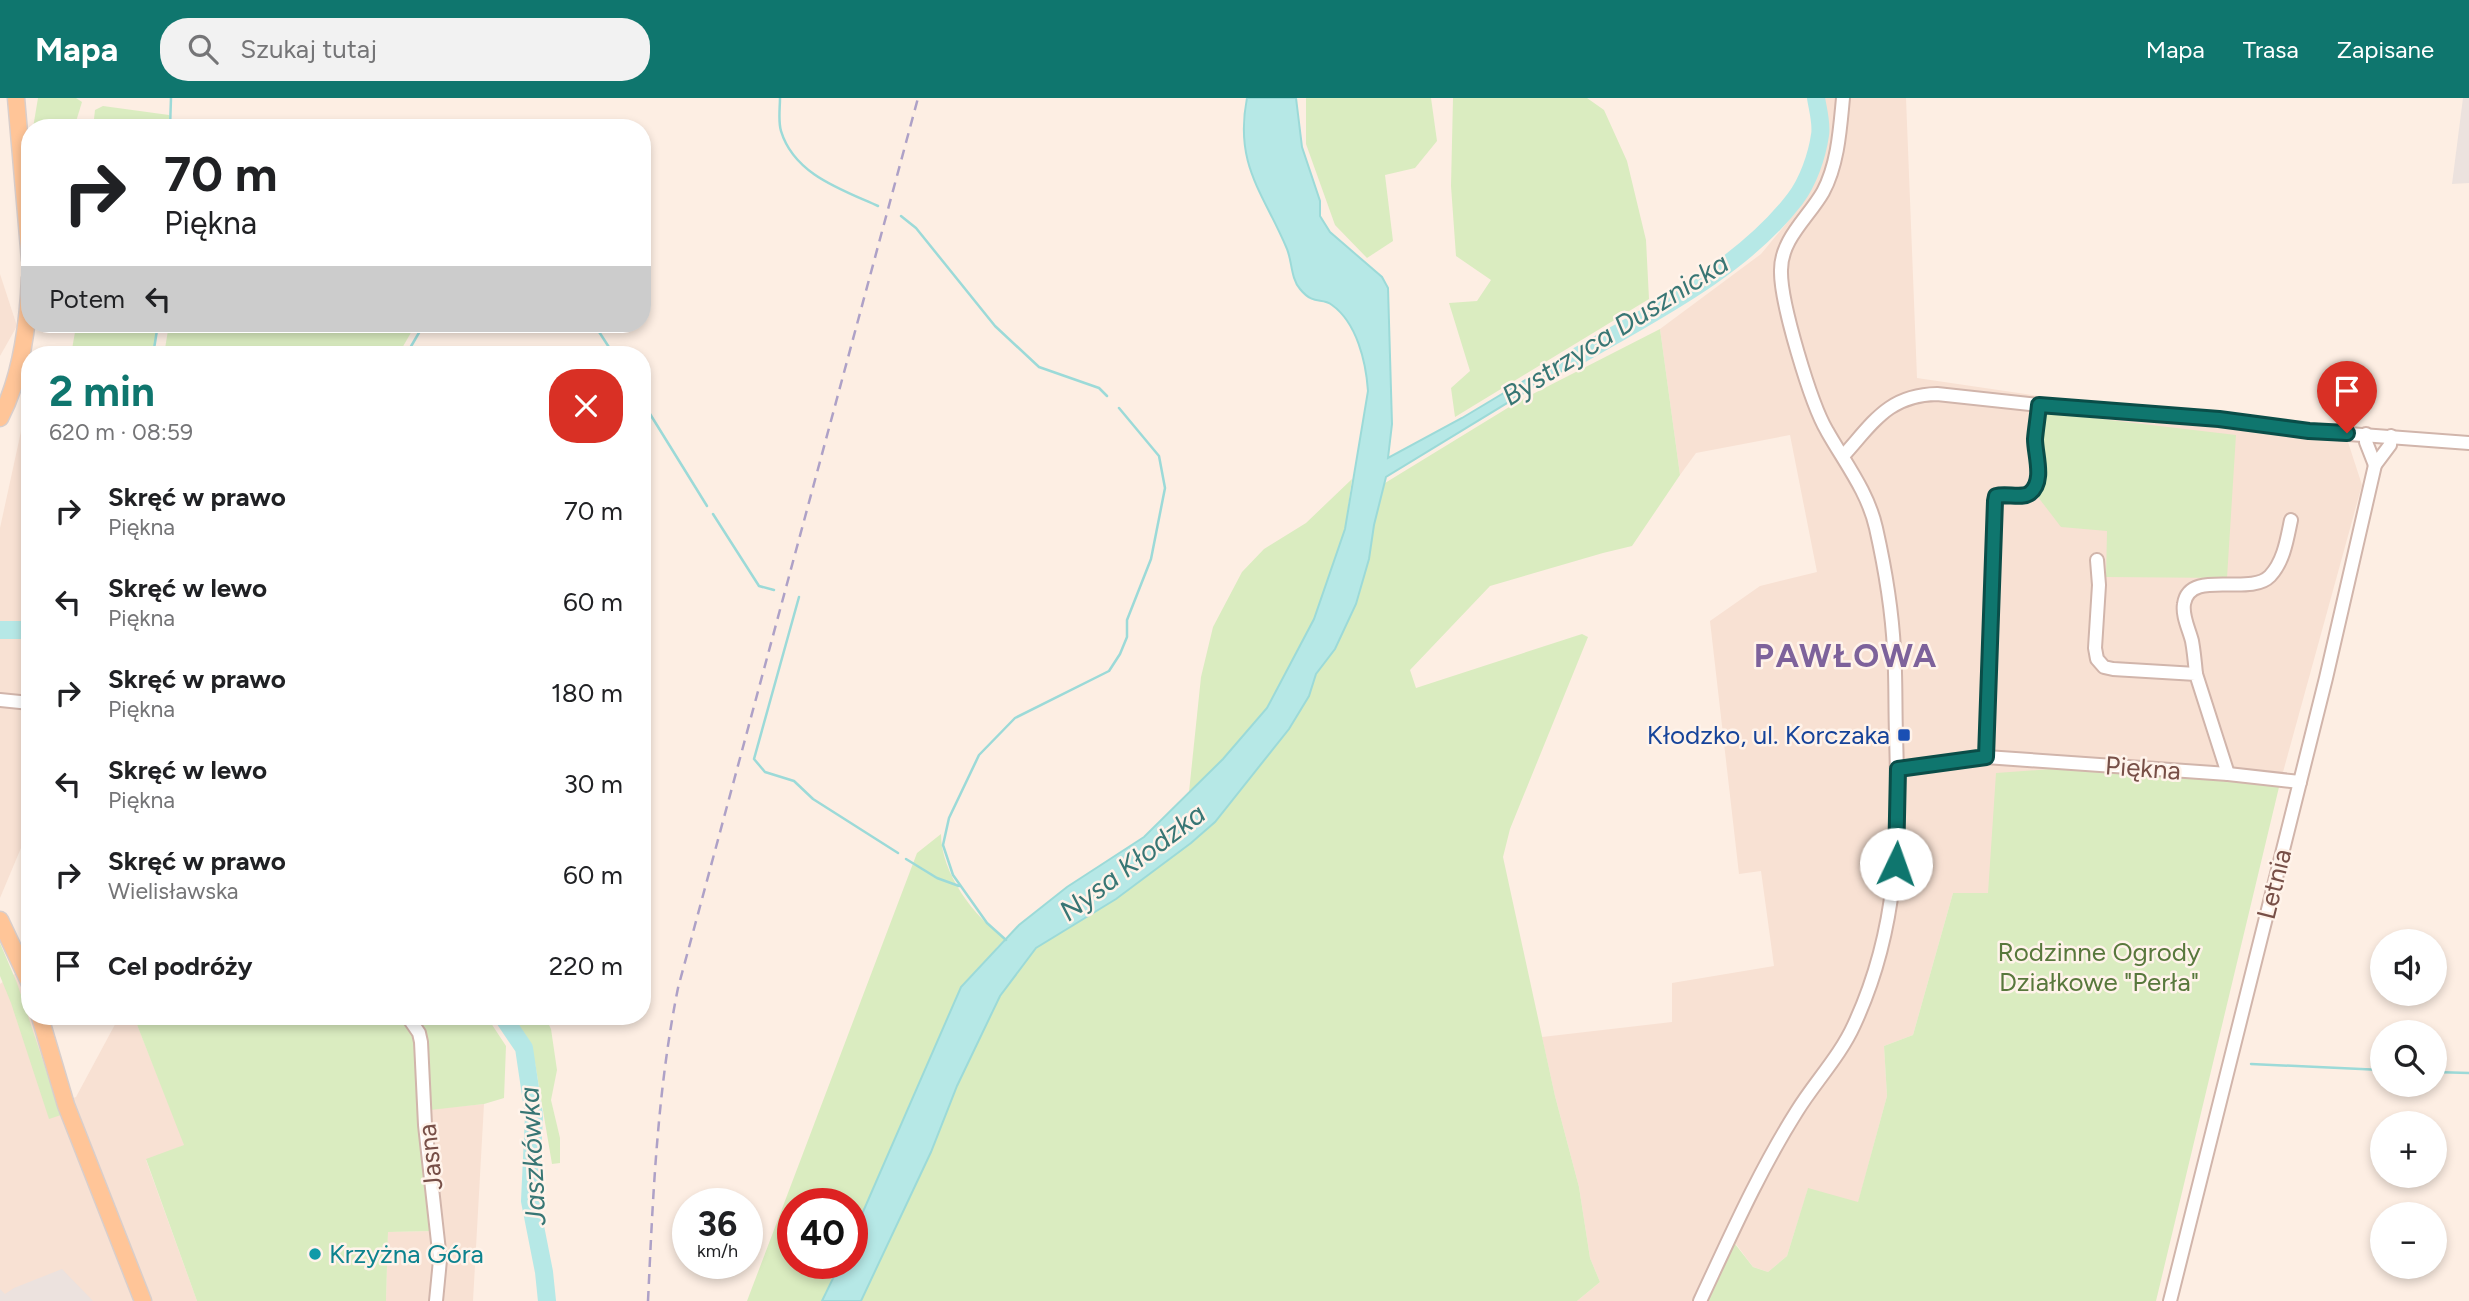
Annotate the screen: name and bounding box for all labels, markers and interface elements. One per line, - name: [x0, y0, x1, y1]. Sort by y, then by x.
- search box: [160, 18, 650, 81]
- text: Mapa: [35, 30, 118, 69]
- icon: search: [184, 30, 222, 68]
- text: Szukaj tutaj: [240, 33, 377, 65]
- text: Mapa: [2146, 35, 2205, 64]
- text: Trasa: [2243, 35, 2299, 64]
- text: Zapisane: [2337, 35, 2434, 64]
- text: 70 m: [164, 144, 277, 203]
- icon: right: [49, 147, 140, 238]
- text: Piękna: [164, 204, 257, 242]
- water label: Bystrzyca Dusznicka: [1495, 245, 1735, 413]
- icon: left: [139, 280, 177, 318]
- text: Potem: [49, 283, 125, 315]
- pin: [2317, 361, 2377, 433]
- text: 2 min: [49, 366, 155, 417]
- button: close: [549, 369, 623, 443]
- icon: arrive: [2328, 372, 2366, 410]
- text: 620 m · 08:59: [49, 418, 193, 446]
- text: Skręć w prawo: [108, 481, 286, 513]
- icon: right: [49, 492, 87, 530]
- text: 70 m: [564, 495, 623, 527]
- text: Piękna: [108, 513, 175, 541]
- text: Skręć w lewo: [108, 572, 267, 604]
- icon: left: [49, 583, 87, 621]
- text: 60 m: [563, 586, 623, 618]
- text: Piękna: [108, 604, 175, 632]
- district label: PAWŁOWA: [1754, 636, 1938, 675]
- text: Skręć w prawo: [108, 663, 286, 695]
- icon: right: [49, 674, 87, 712]
- text: 180 m: [551, 677, 623, 709]
- text: Piękna: [108, 695, 175, 723]
- place label: Kłodzko, ul. Korczaka: [1647, 719, 1890, 751]
- marker: Kłodzko, ul. Korczaka: [1896, 727, 1912, 743]
- street label: Piękna: [2104, 749, 2182, 787]
- text: Skręć w lewo: [108, 754, 267, 786]
- icon: left: [49, 765, 87, 803]
- text: 30 m: [564, 768, 623, 800]
- text: Piękna: [108, 786, 175, 814]
- water label: Nysa Kłodzka: [1052, 796, 1212, 928]
- position arrow: [1859, 827, 1933, 901]
- text: Skręć w prawo: [108, 845, 286, 877]
- street label: Letnia: [2250, 846, 2298, 922]
- icon: right: [49, 856, 87, 894]
- text: 60 m: [563, 859, 623, 891]
- text: Wielisławska: [108, 877, 239, 905]
- map controls: [2370, 929, 2447, 1279]
- button: sound: [2370, 929, 2447, 1006]
- park label: Rodzinne Ogrody Działkowe "Perła": [1997, 936, 2201, 998]
- icon: arrive: [49, 947, 87, 985]
- text: Cel podróży: [108, 950, 252, 982]
- text: 220 m: [549, 950, 623, 982]
- button: search: [2370, 1020, 2447, 1097]
- water label: Jaszkówka: [511, 1086, 553, 1227]
- button: +: [2370, 1111, 2447, 1188]
- street label: Jasna: [411, 1122, 449, 1192]
- speed limit sign: 40: [777, 1188, 868, 1279]
- button: −: [2370, 1202, 2447, 1279]
- text: 36: [698, 1203, 737, 1245]
- place label: Krzyżna Góra: [329, 1238, 484, 1270]
- text: km/h: [697, 1240, 738, 1262]
- marker: Krzyżna Góra: [307, 1246, 323, 1262]

